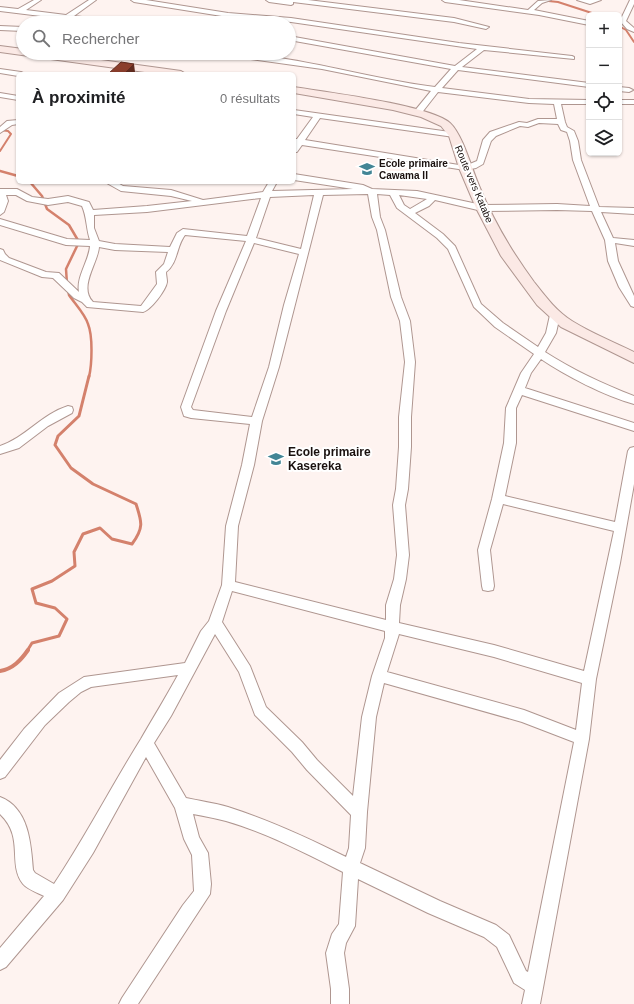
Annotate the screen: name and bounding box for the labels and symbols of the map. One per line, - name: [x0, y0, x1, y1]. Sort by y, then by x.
- street label: Route vers Katabe: [453, 144, 495, 225]
- place label: Ecole primaire Cawama II: [379, 158, 448, 181]
- school or university icon: Ecole primaire Cawama II: [358, 160, 376, 178]
- place label: Ecole primaire Kasereka: [288, 445, 371, 473]
- school or university icon: Ecole primaire Kasereka: [267, 450, 285, 468]

